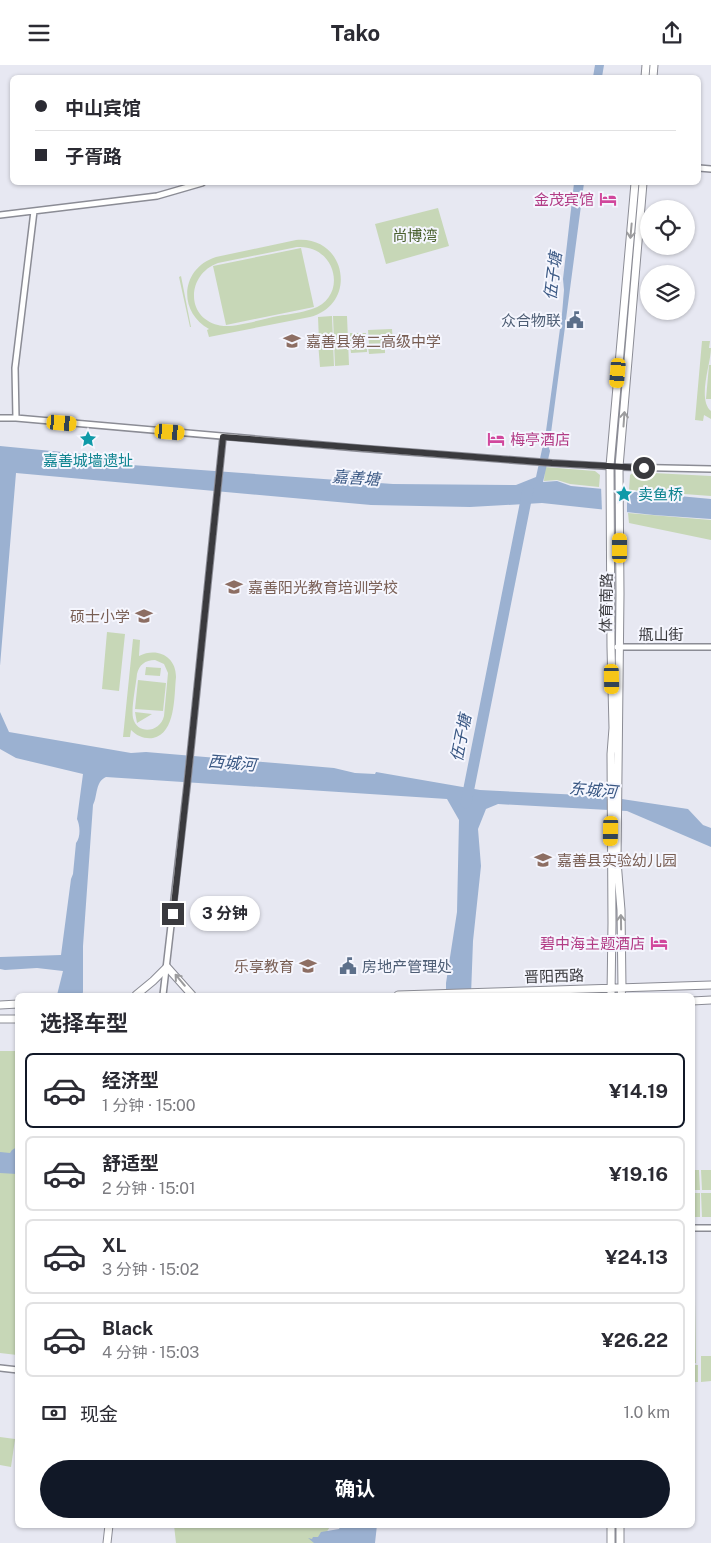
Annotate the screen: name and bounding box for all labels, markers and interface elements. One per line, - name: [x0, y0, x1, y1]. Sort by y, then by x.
- icon: menu: [25, 19, 53, 47]
- icon: share: [658, 19, 686, 47]
- text: Tako: [331, 20, 380, 46]
- text: 中山宾馆: [65, 97, 141, 119]
- text: 子胥路: [65, 145, 122, 167]
- hotel icon: 金茂宾馆: [598, 189, 618, 209]
- place label: 金茂宾馆: [534, 191, 594, 208]
- map controls: [640, 200, 695, 320]
- button: locate: [640, 200, 695, 255]
- one-way arrow: [626, 223, 636, 239]
- park label: 尚博湾: [392, 227, 438, 244]
- water label: 伍子塘: [541, 248, 566, 301]
- button: layers: [640, 265, 695, 320]
- public building icon: 众合物联: [565, 310, 585, 330]
- place label: 众合物联: [501, 312, 561, 329]
- school or university icon: 嘉善县第二高级中学: [282, 331, 302, 351]
- place label: 嘉善县第二高级中学: [306, 333, 441, 350]
- car: [609, 357, 626, 389]
- one-way arrow: [619, 411, 628, 427]
- car: [46, 414, 77, 432]
- car: [154, 423, 185, 441]
- place icon: 嘉善城墙遗址: [78, 429, 98, 449]
- hotel icon: 梅亭酒店: [486, 429, 506, 449]
- place label: 梅亭酒店: [510, 431, 570, 448]
- place label: 嘉善城墙遗址: [43, 452, 133, 469]
- route start: [633, 457, 655, 479]
- water label: 嘉善塘: [331, 467, 384, 489]
- place icon: 卖鱼桥: [614, 484, 634, 504]
- place label: 卖鱼桥: [638, 486, 683, 503]
- car: [612, 533, 627, 563]
- street label: 体育南路: [597, 573, 615, 633]
- school or university icon: 嘉善阳光教育培训学校: [224, 577, 244, 597]
- place label: 嘉善阳光教育培训学校: [248, 579, 398, 596]
- school or university icon: 硕士小学: [134, 606, 154, 626]
- place label: 硕士小学: [70, 608, 130, 625]
- street label: 甁山街: [638, 626, 684, 643]
- car: [604, 664, 619, 694]
- water label: 伍子塘: [447, 710, 475, 763]
- water label: 西城河: [207, 751, 260, 775]
- water label: 东城河: [568, 778, 621, 802]
- car: [603, 816, 618, 846]
- school or university icon: 嘉善县实验幼儿园: [533, 850, 553, 870]
- place label: 嘉善县实验幼儿园: [557, 852, 677, 869]
- callout: 3 分钟: [190, 897, 260, 931]
- route end: [162, 903, 184, 925]
- text: 3 分钟: [202, 904, 248, 923]
- one-way arrow: [616, 914, 626, 930]
- hotel icon: 碧中海主题酒店: [649, 933, 669, 953]
- place label: 碧中海主题酒店: [540, 935, 645, 952]
- school or university icon: 乐享教育: [298, 956, 318, 976]
- public building icon: 房地产管理处: [338, 956, 358, 976]
- place label: 乐享教育: [234, 958, 294, 975]
- place label: 房地产管理处: [362, 958, 452, 975]
- street label: 晋阳西路: [524, 966, 584, 986]
- one-way arrow: [174, 974, 185, 987]
- text: 选择车型: [40, 1010, 128, 1036]
- icon: car: [42, 1068, 87, 1113]
- text: 经济型: [102, 1069, 159, 1091]
- text: ¥14.19: [609, 1080, 668, 1102]
- text: 1 分钟 · 15:00: [102, 1096, 196, 1115]
- icon: car: [42, 1151, 87, 1196]
- text: 舒适型: [102, 1152, 159, 1174]
- text: ¥19.16: [609, 1163, 668, 1185]
- text: 2 分钟 · 15:01: [102, 1179, 195, 1198]
- icon: car: [42, 1234, 87, 1279]
- text: XL: [102, 1234, 127, 1256]
- text: ¥24.13: [605, 1246, 668, 1268]
- text: 3 分钟 · 15:02: [102, 1260, 199, 1279]
- icon: car: [42, 1317, 87, 1362]
- text: Black: [102, 1317, 153, 1339]
- text: ¥26.22: [601, 1329, 668, 1351]
- text: 4 分钟 · 15:03: [102, 1343, 199, 1362]
- icon: cash: [40, 1399, 68, 1427]
- text: 现金: [80, 1403, 118, 1425]
- text: 1.0 km: [623, 1403, 670, 1422]
- button: 确认: [40, 1460, 670, 1518]

